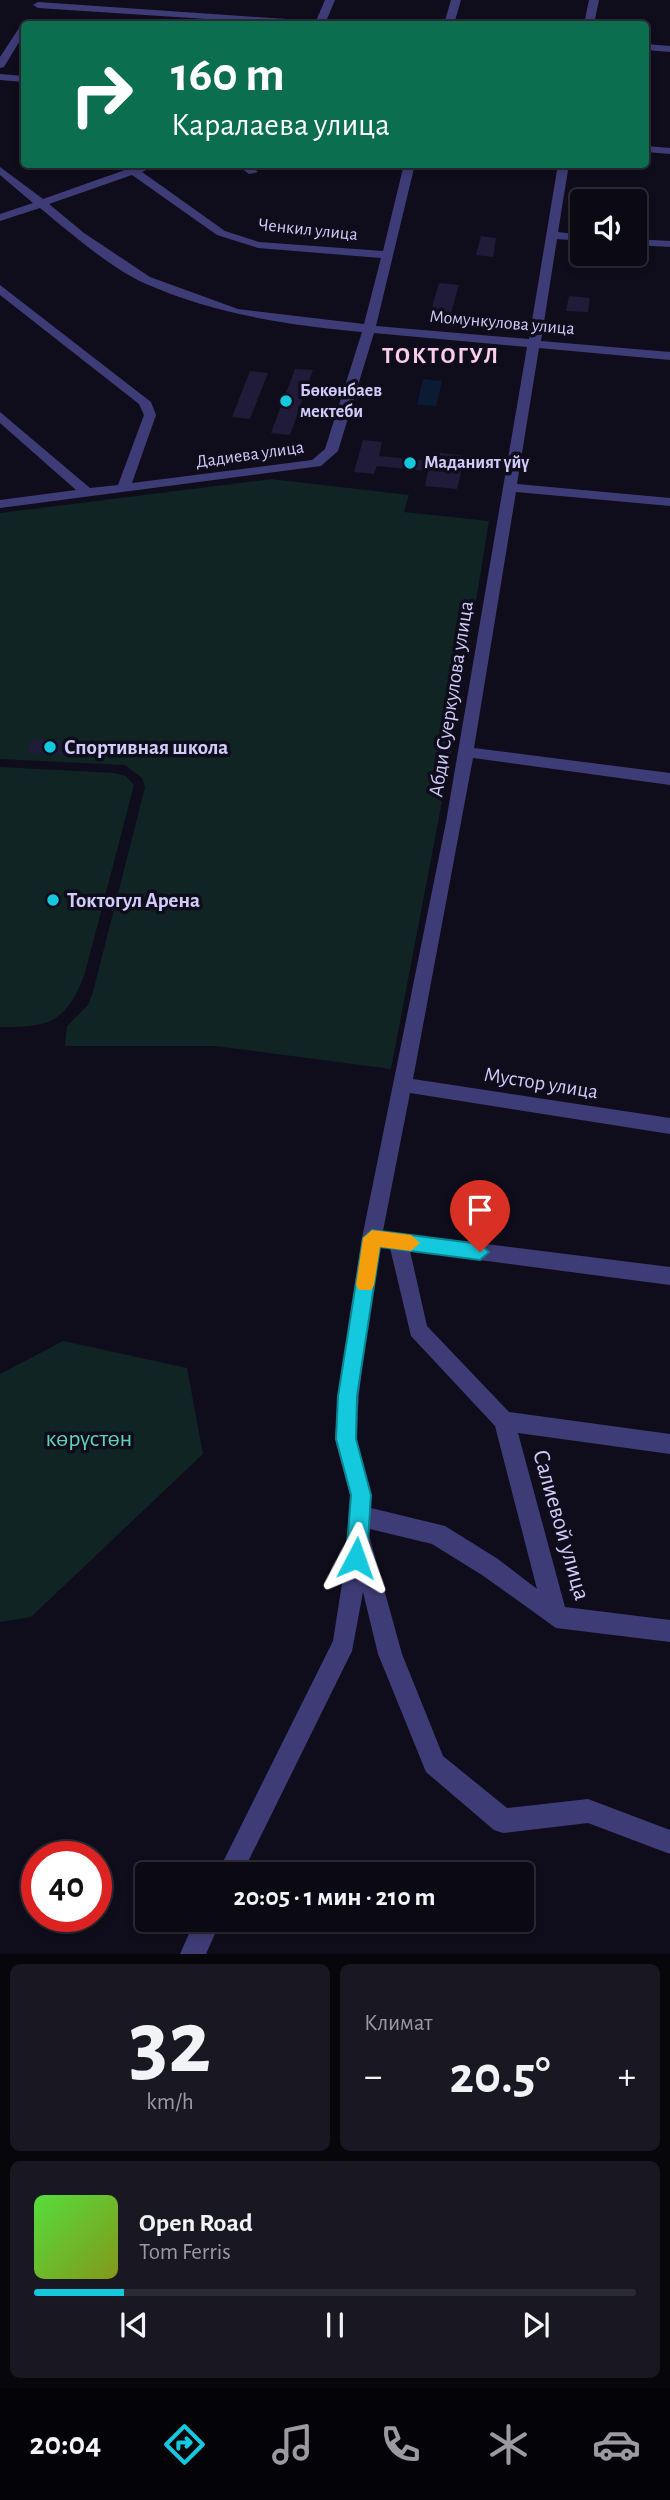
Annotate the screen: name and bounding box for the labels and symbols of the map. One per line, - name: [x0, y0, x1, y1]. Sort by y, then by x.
- street label: Ченкил улица: [257, 216, 359, 244]
- street label: Момункулова улица: [429, 308, 575, 338]
- district label: ТОКТОГУЛ: [382, 345, 500, 368]
- place label: Бөкөнбаев мектеби: [300, 382, 382, 421]
- marker: Бөкөнбаев мектеби: [278, 393, 294, 409]
- street label: Дадиева улица: [195, 439, 305, 471]
- place label: Маданият үйү: [424, 454, 529, 472]
- marker: Маданият үйү: [402, 455, 418, 471]
- street label: Абди Суеркулова улица: [425, 599, 477, 799]
- place label: Спортивная школа: [64, 737, 228, 758]
- marker: Спортивная школа: [42, 739, 58, 755]
- place label: Токтогул Арена: [67, 890, 200, 911]
- marker: Токтогул Арена: [45, 892, 61, 908]
- street label: Мустор улица: [482, 1064, 600, 1102]
- pin: [450, 1180, 510, 1252]
- park label: көрүстөн: [46, 1427, 132, 1451]
- street label: Салиевой улица: [528, 1447, 594, 1603]
- position arrow: [319, 1521, 393, 1595]
- speed limit sign: 40: [21, 1841, 112, 1932]

